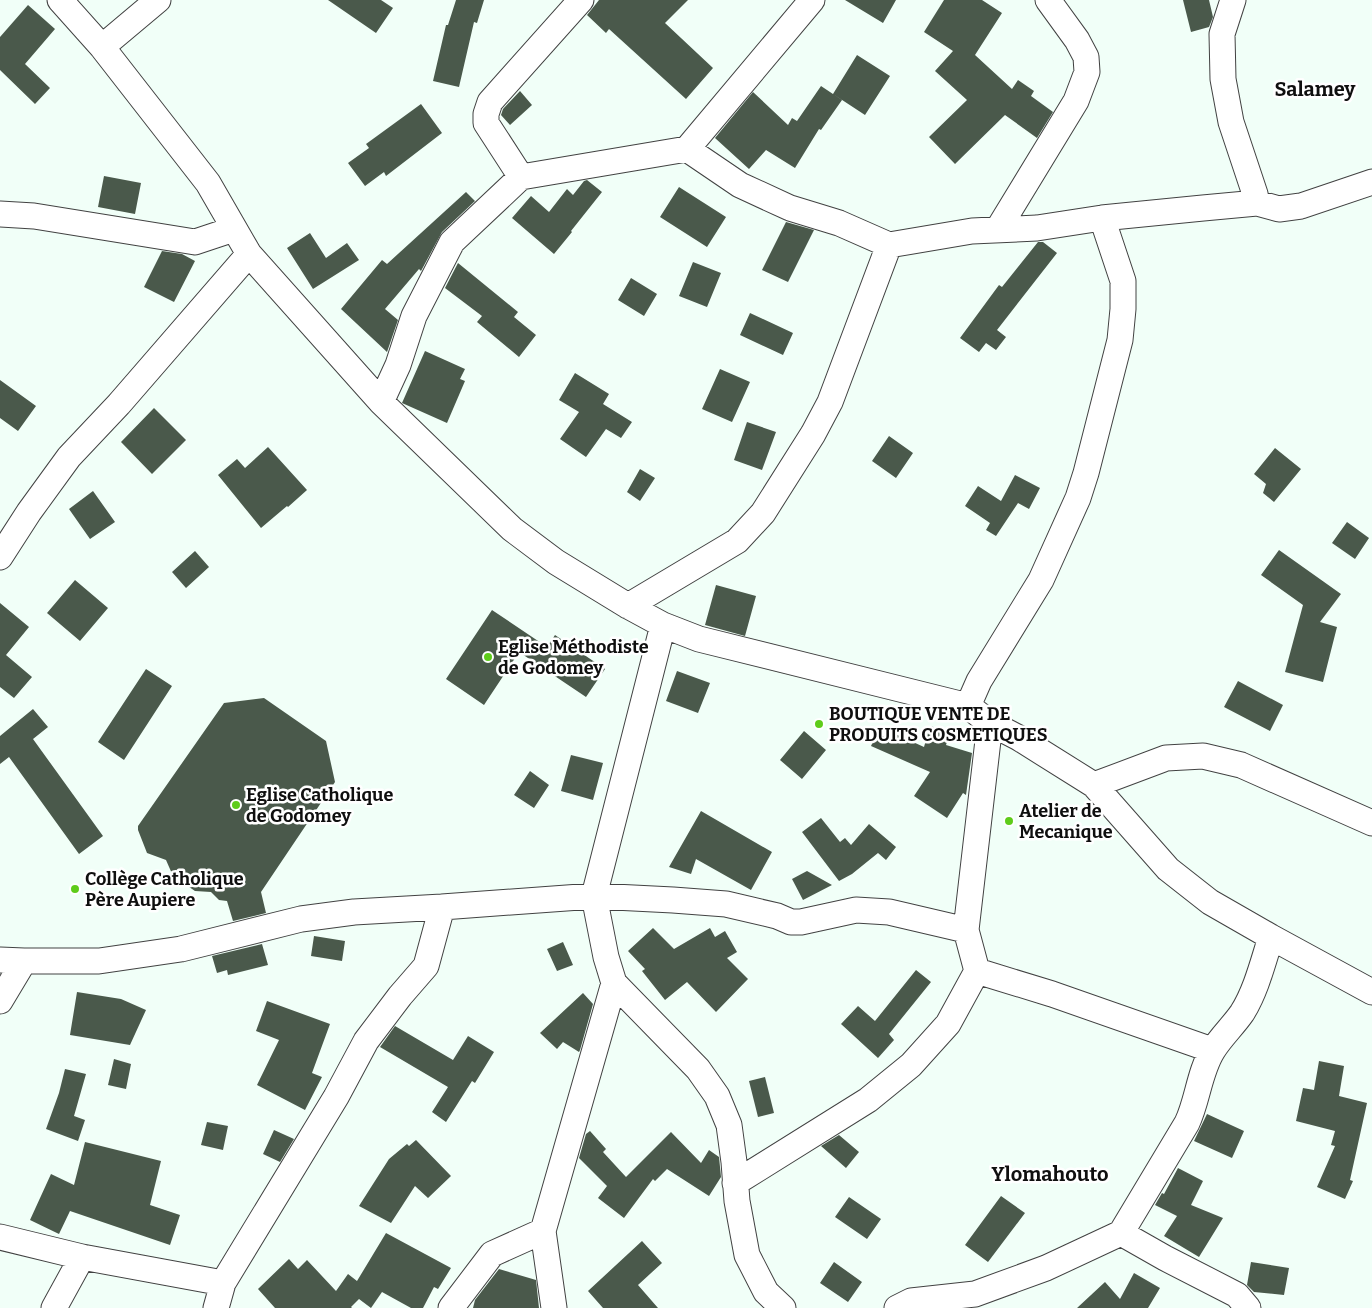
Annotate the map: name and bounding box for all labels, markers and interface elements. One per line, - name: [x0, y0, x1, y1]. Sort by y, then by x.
- district label: Salamey: [1274, 77, 1356, 101]
- place label: Eglise Méthodiste de Godomey: [498, 636, 649, 679]
- marker: Eglise Méthodiste de Godomey: [482, 651, 494, 663]
- place label: BOUTIQUE VENTE DE PRODUITS COSMETIQUES: [829, 703, 1048, 746]
- marker: BOUTIQUE VENTE DE PRODUITS COSMETIQUES: [813, 718, 825, 730]
- place label: Eglise Catholique de Godomey: [246, 784, 393, 827]
- marker: Eglise Catholique de Godomey: [230, 799, 242, 811]
- place label: Atelier de Mecanique: [1019, 800, 1113, 843]
- marker: Atelier de Mecanique: [1003, 815, 1015, 827]
- place label: Collège Catholique Père Aupiere: [85, 868, 244, 911]
- marker: Collège Catholique Père Aupiere: [69, 883, 81, 895]
- district label: Ylomahouto: [991, 1162, 1109, 1186]

